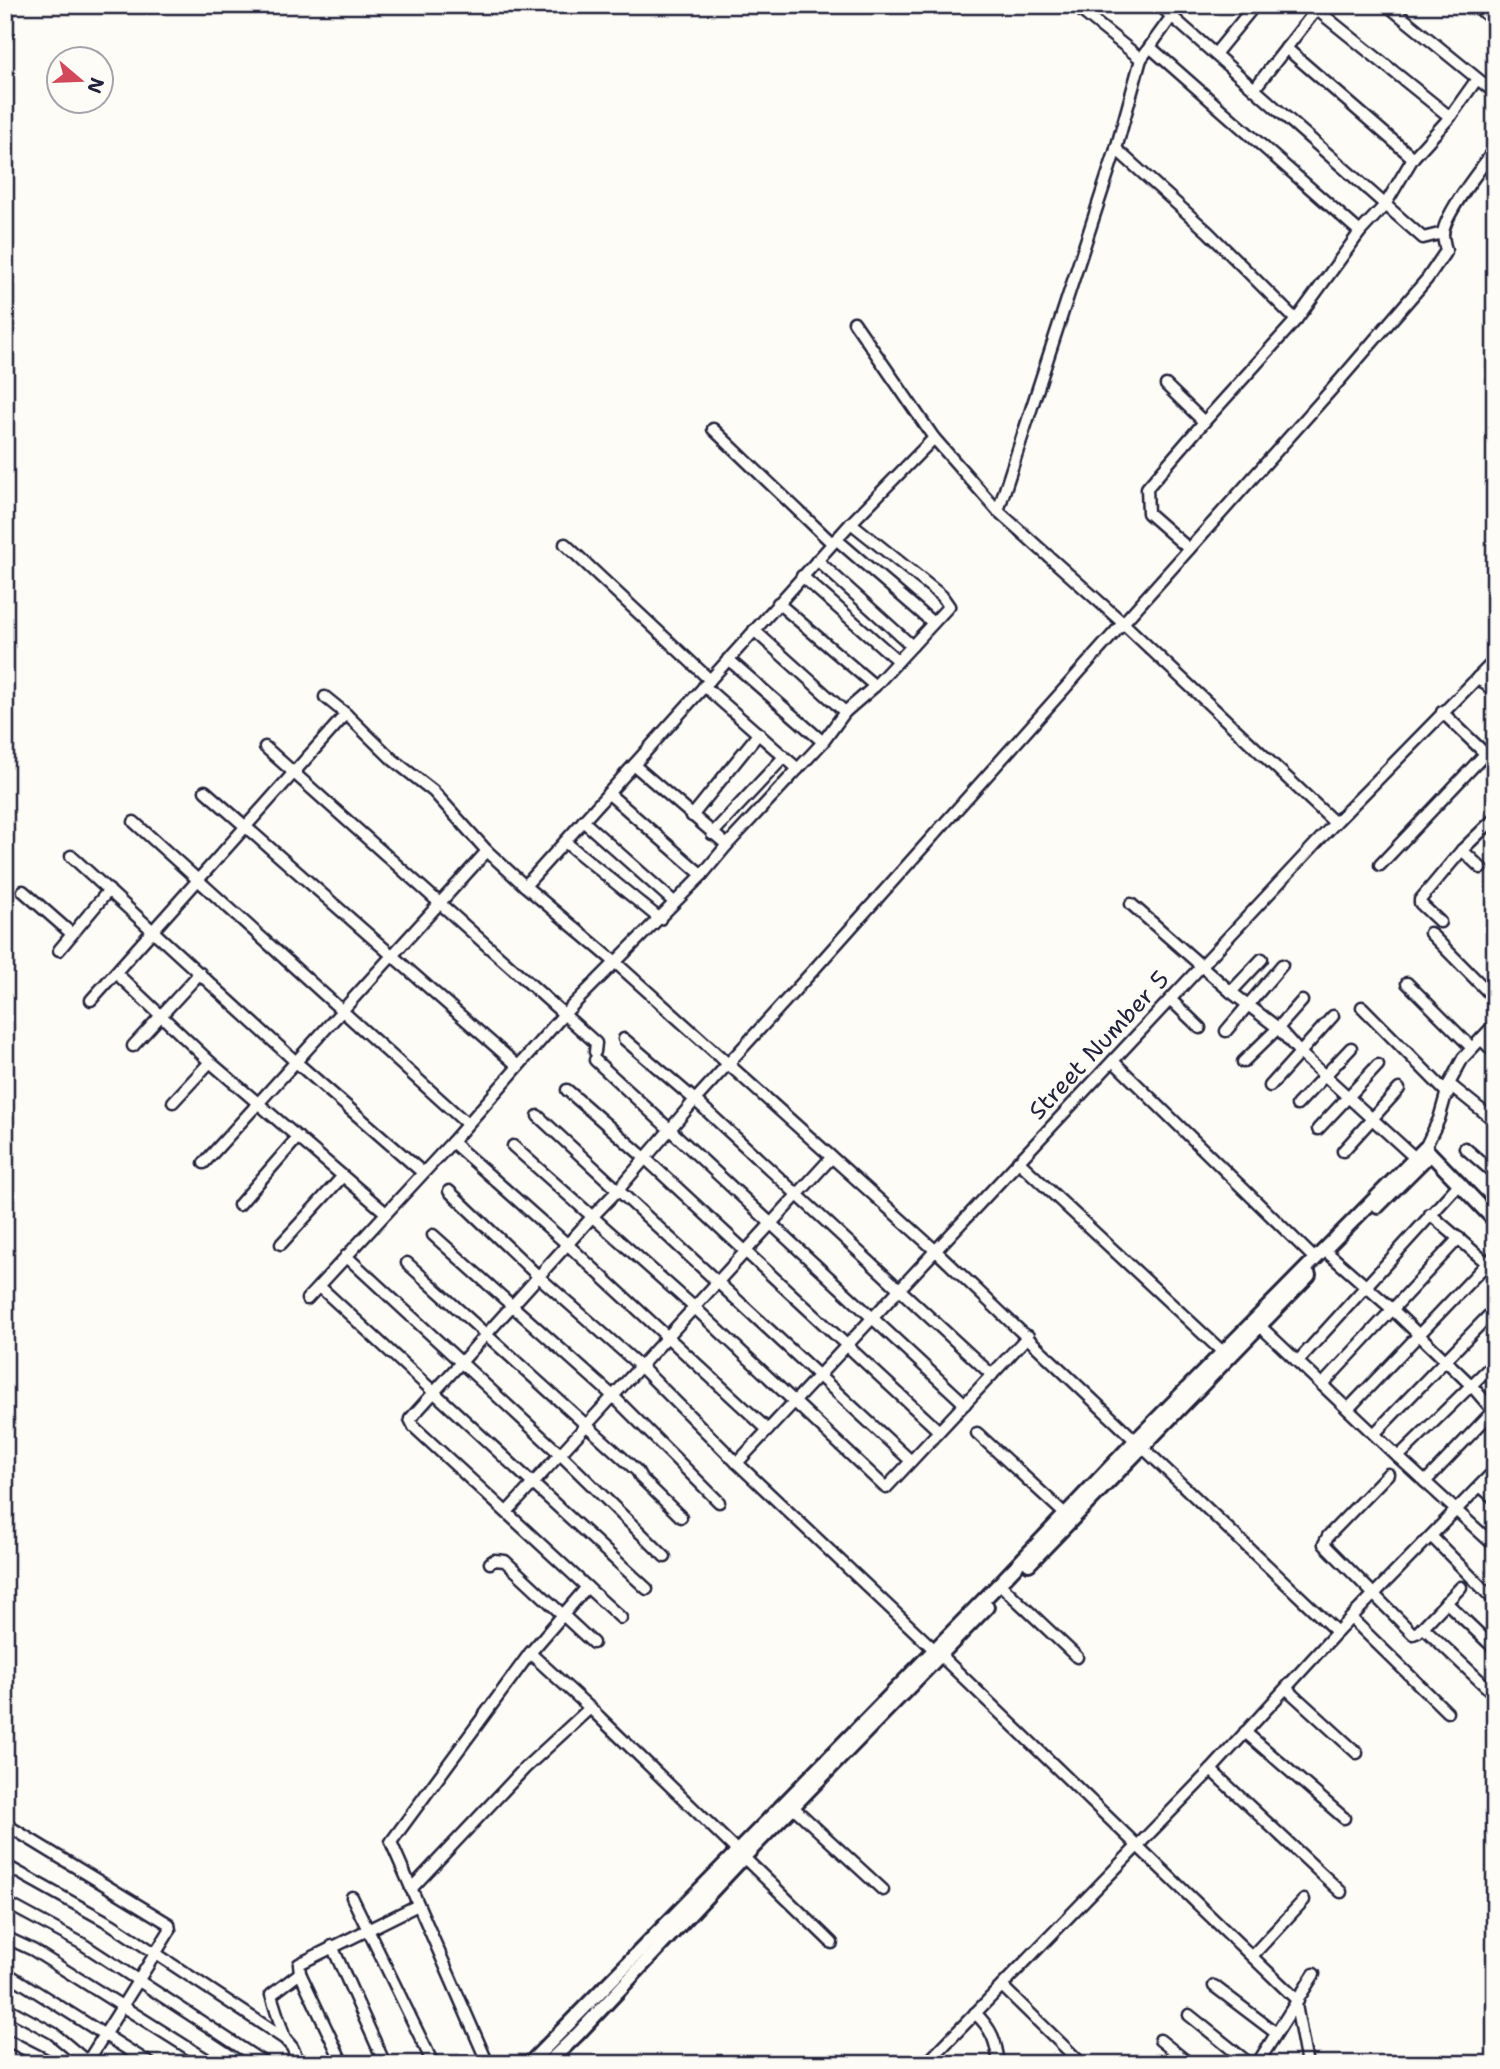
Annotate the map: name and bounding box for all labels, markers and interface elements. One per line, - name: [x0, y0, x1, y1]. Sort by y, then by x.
- north arrow: [46, 46, 116, 116]
- text: N: [81, 74, 110, 97]
- street label: Street Number 5: [1022, 964, 1176, 1126]

